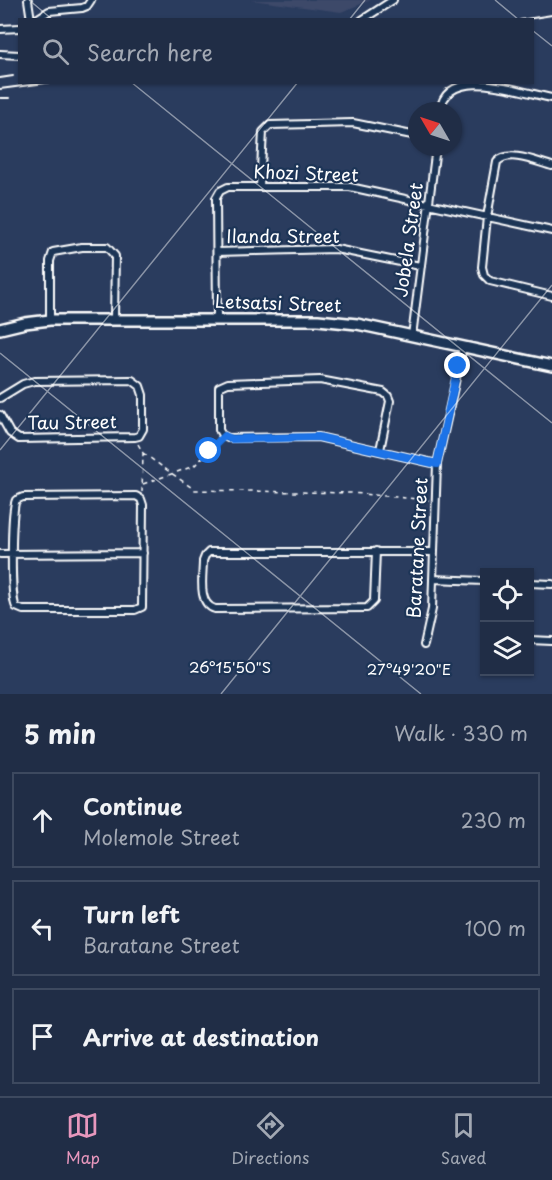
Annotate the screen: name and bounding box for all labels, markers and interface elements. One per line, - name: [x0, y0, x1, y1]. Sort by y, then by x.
- search box: [18, 18, 534, 84]
- icon: search: [39, 35, 72, 68]
- text: Search here: [87, 35, 213, 68]
- north arrow: [408, 102, 462, 156]
- street label: Khozi Street: [253, 157, 359, 188]
- street label: Jobela Street: [386, 181, 429, 299]
- street label: Ilanda Street: [226, 222, 340, 249]
- street label: Letsatsi Street: [214, 287, 342, 318]
- route end: [444, 352, 470, 378]
- street label: Tau Street: [27, 407, 117, 436]
- route start: [195, 437, 221, 463]
- street label: Baratane Street: [399, 477, 434, 619]
- map controls: [480, 568, 534, 676]
- button: locate: [480, 568, 534, 622]
- button: layers: [480, 622, 534, 676]
- text: 26°15'50"S: [189, 655, 271, 678]
- text: 27°49'20"E: [367, 657, 451, 680]
- text: 5 min: [24, 714, 96, 753]
- text: Walk · 330 m: [394, 718, 528, 748]
- text: Continue: [83, 789, 182, 822]
- icon: ahead: [26, 804, 59, 837]
- text: 230 m: [461, 805, 526, 835]
- text: Molemole Street: [83, 822, 240, 852]
- text: Turn left: [83, 897, 180, 930]
- icon: left: [26, 912, 59, 945]
- text: 100 m: [465, 913, 526, 943]
- text: Baratane Street: [83, 930, 240, 960]
- icon: arrive: [26, 1020, 59, 1053]
- text: Arrive at destination: [83, 1020, 319, 1053]
- tab: Map: [66, 1109, 100, 1169]
- tab: Directions: [231, 1109, 309, 1169]
- tab: Saved: [441, 1109, 486, 1169]

